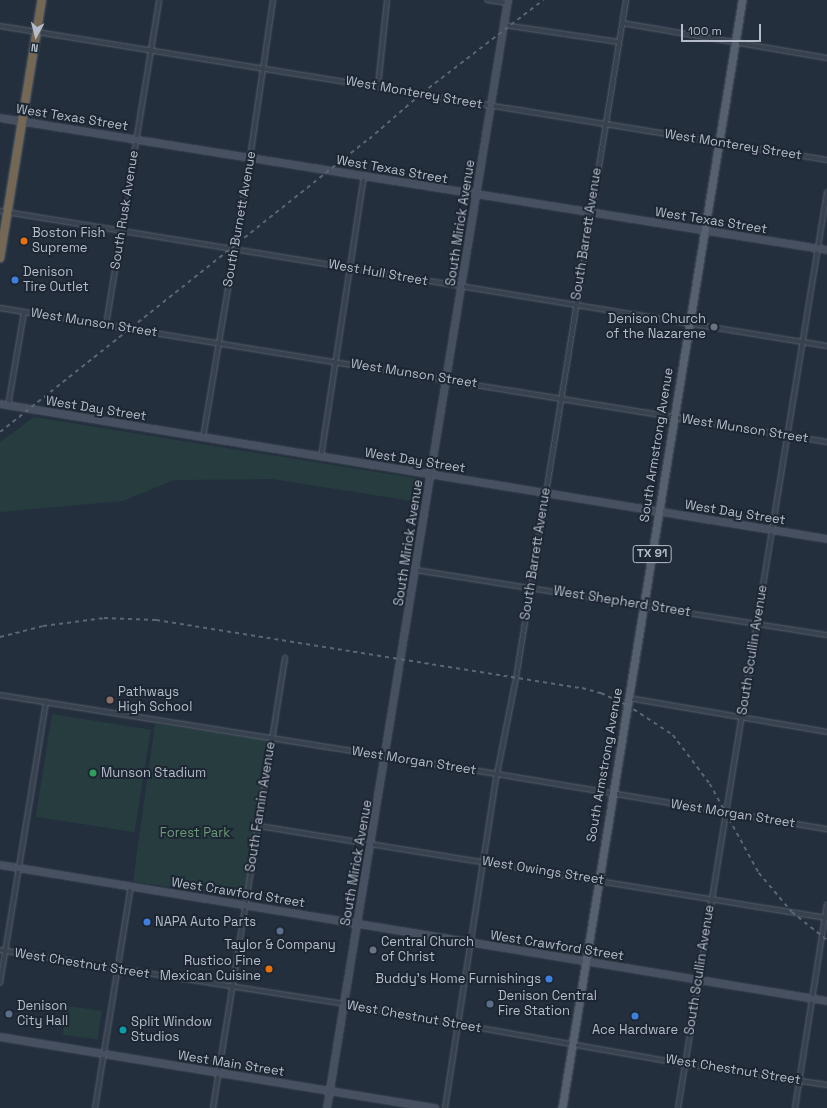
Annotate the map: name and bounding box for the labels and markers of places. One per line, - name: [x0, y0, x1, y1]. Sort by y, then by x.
- place label: Boston Fish Supreme: [32, 226, 105, 257]
- marker: Boston Fish Supreme: [19, 236, 29, 246]
- place label: Denison Tire Outlet: [23, 265, 89, 296]
- marker: Denison Tire Outlet: [10, 275, 20, 285]
- place label: Denison Church of the Nazarene: [606, 312, 706, 343]
- marker: Denison Church of the Nazarene: [709, 322, 719, 332]
- place label: Pathways High School: [118, 685, 192, 716]
- marker: Pathways High School: [105, 695, 115, 705]
- place label: Munson Stadium: [101, 765, 206, 781]
- marker: Munson Stadium: [88, 768, 98, 778]
- place label: NAPA Auto Parts: [155, 914, 257, 930]
- marker: NAPA Auto Parts: [142, 917, 152, 927]
- marker: Taylor & Company: [275, 926, 285, 936]
- place label: Central Church of Christ: [381, 935, 474, 966]
- place label: Taylor & Company: [224, 937, 336, 953]
- marker: Central Church of Christ: [368, 945, 378, 955]
- place label: Rustico Fine Mexican Cuisine: [160, 954, 261, 985]
- marker: Rustico Fine Mexican Cuisine: [264, 964, 274, 974]
- place label: Buddy's Home Furnishings: [375, 971, 541, 987]
- marker: Buddy's Home Furnishings: [544, 974, 554, 984]
- place label: Denison Central Fire Station: [498, 989, 597, 1020]
- place label: Denison City Hall: [17, 999, 68, 1030]
- marker: Denison Central Fire Station: [485, 999, 495, 1009]
- marker: Denison City Hall: [4, 1009, 14, 1019]
- marker: Ace Hardware: [630, 1011, 640, 1021]
- place label: Split Window Studios: [131, 1015, 212, 1046]
- place label: Ace Hardware: [592, 1022, 678, 1038]
- marker: Split Window Studios: [118, 1025, 128, 1035]

